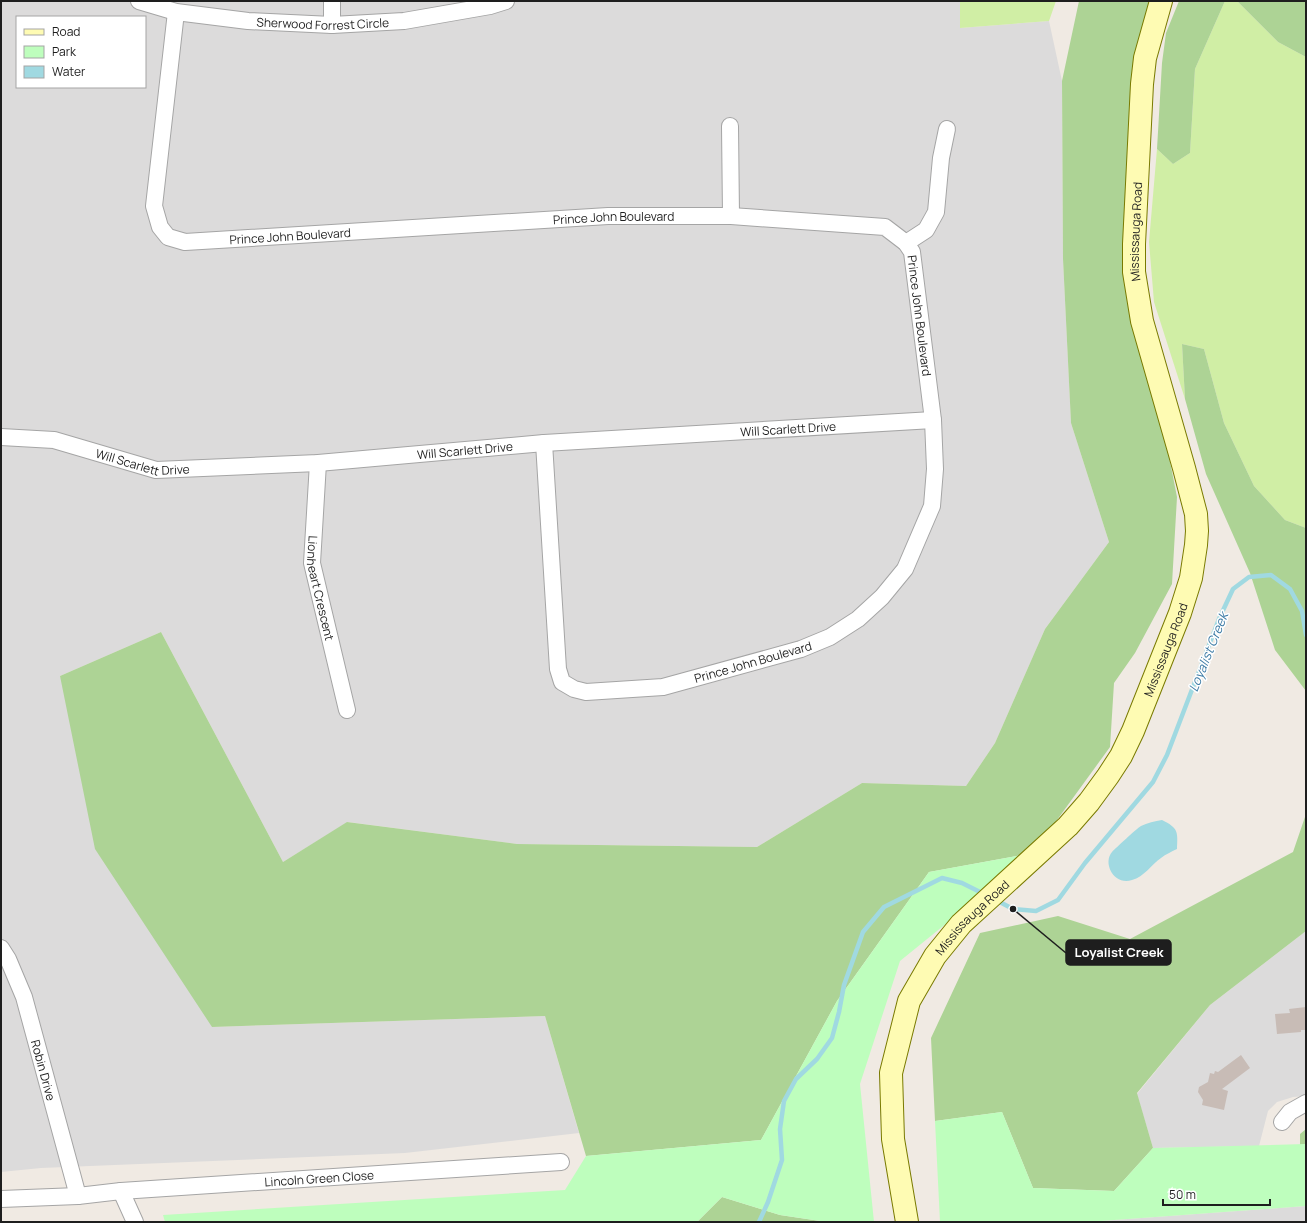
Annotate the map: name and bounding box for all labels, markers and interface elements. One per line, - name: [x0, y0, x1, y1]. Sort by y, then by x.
- street label: Sherwood Forrest Circle: [256, 13, 389, 34]
- legend: [16, 16, 146, 88]
- text: Road: [52, 23, 80, 40]
- text: Park: [52, 43, 77, 60]
- text: Water: [52, 63, 86, 80]
- street label: Mississauga Road: [1125, 182, 1146, 283]
- street label: Prince John Boulevard: [552, 207, 674, 228]
- street label: Prince John Boulevard: [229, 223, 351, 248]
- street label: Prince John Boulevard: [904, 254, 936, 377]
- street label: Will Scarlett Drive: [740, 417, 837, 440]
- street label: Will Scarlett Drive: [416, 437, 513, 463]
- street label: Will Scarlett Drive: [94, 444, 190, 479]
- street label: Lionheart Crescent: [303, 535, 339, 642]
- street label: Mississauga Road: [1139, 601, 1191, 699]
- water label: Loyalist Creek: [1184, 607, 1233, 694]
- street label: Prince John Boulevard: [692, 637, 814, 687]
- street label: Mississauga Road: [931, 876, 1013, 958]
- callout: Loyalist Creek: [1066, 940, 1171, 965]
- text: Loyalist Creek: [1074, 943, 1165, 961]
- street label: Robin Drive: [27, 1038, 60, 1102]
- street label: Lincoln Green Close: [264, 1166, 375, 1190]
- scale bar: [1163, 1181, 1270, 1207]
- text: 50 m: [1169, 1186, 1196, 1203]

